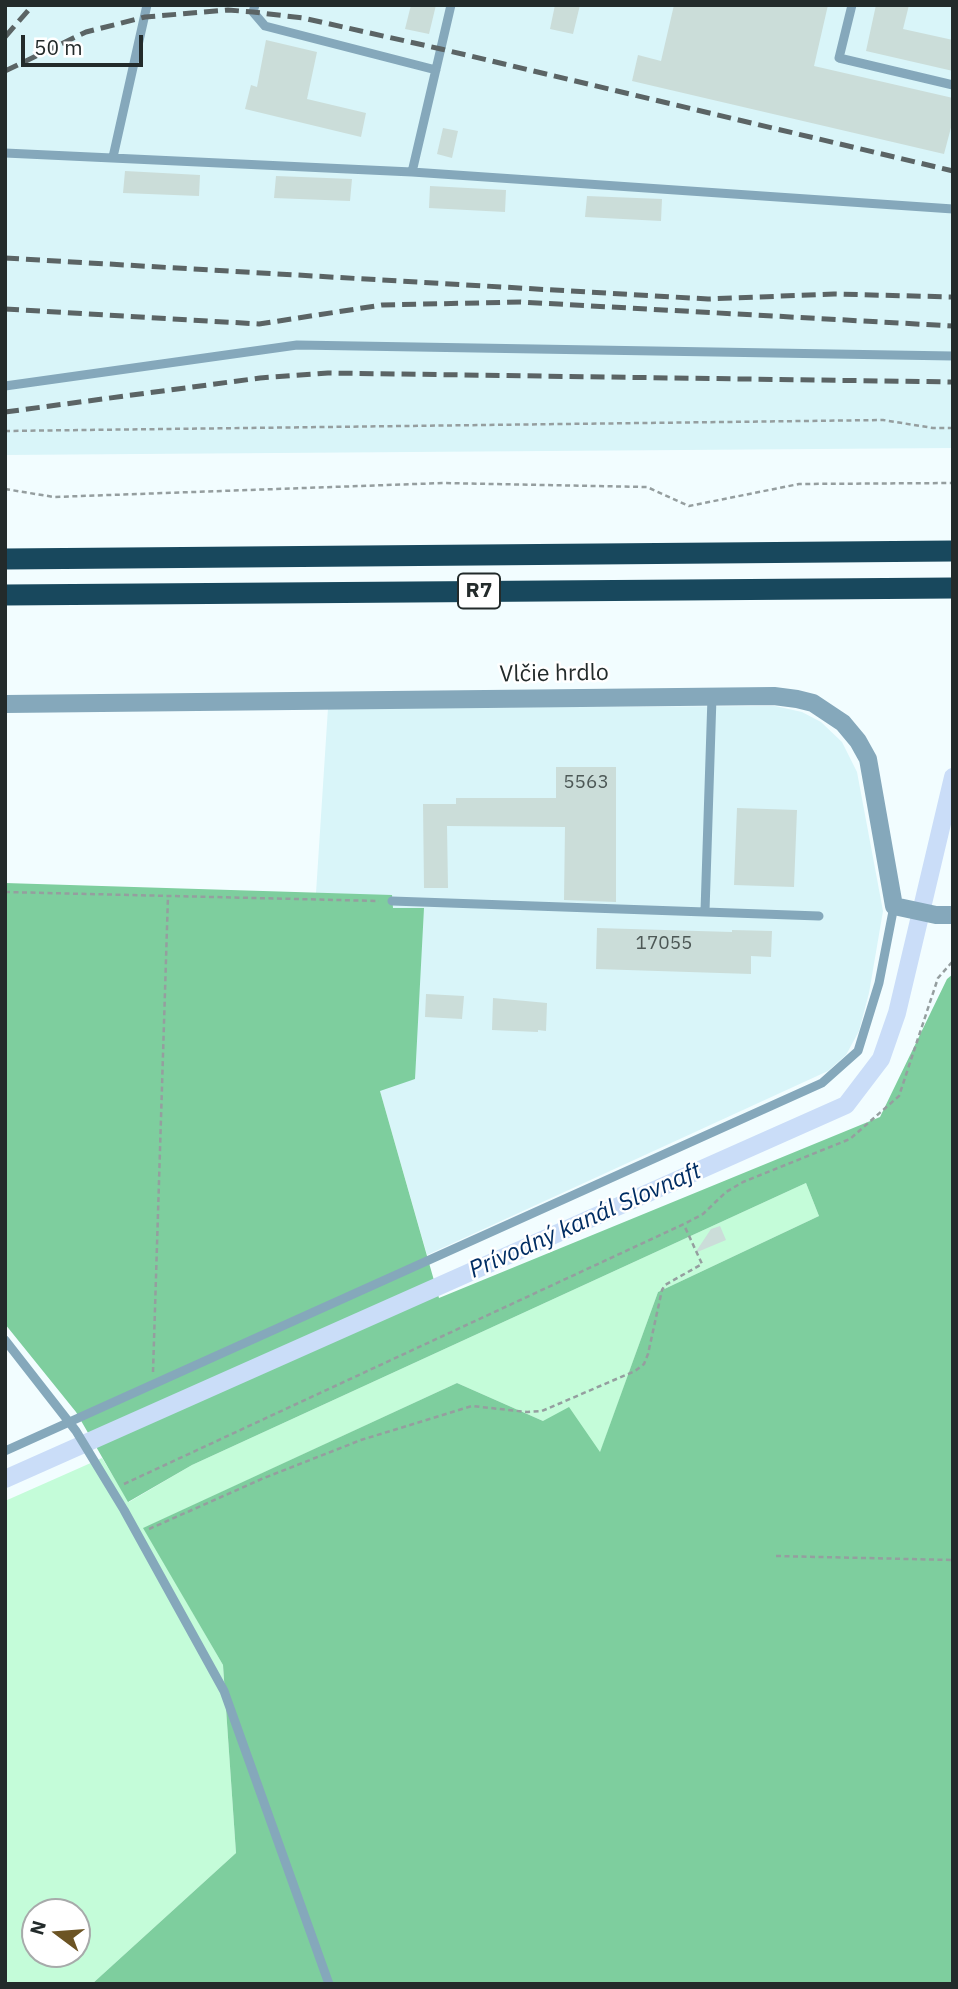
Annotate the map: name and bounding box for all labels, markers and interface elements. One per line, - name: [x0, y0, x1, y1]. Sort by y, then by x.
- scale bar: [24, 21, 147, 65]
- text: 50 m: [34, 33, 83, 61]
- road number: R7: [458, 574, 500, 608]
- street label: Vlčie hrdlo: [499, 659, 609, 689]
- house number: 5563: [563, 772, 609, 794]
- house number: 17055: [636, 933, 692, 955]
- water label: Prívodný kanál Slovnaft: [465, 1157, 705, 1285]
- north arrow: [21, 1898, 91, 1968]
- text: N: [24, 1918, 51, 1938]

